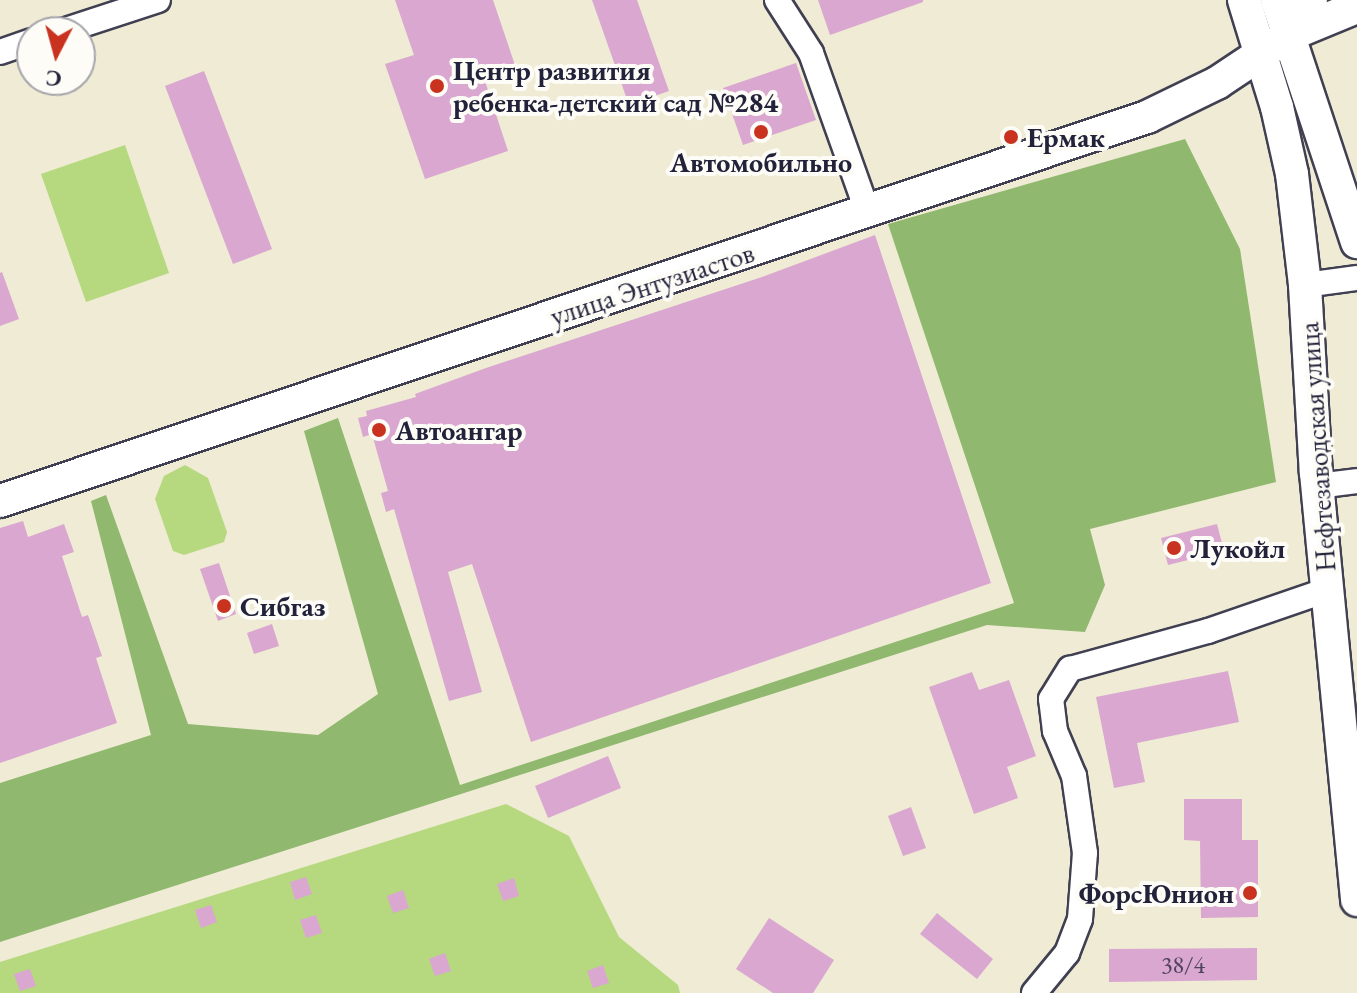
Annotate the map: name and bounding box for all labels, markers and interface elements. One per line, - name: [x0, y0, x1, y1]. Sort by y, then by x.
- north arrow: [16, 16, 96, 96]
- place label: Центр развития ребенка-детский сад №284: [453, 53, 778, 119]
- text: С: [44, 63, 63, 94]
- marker: Центр развития ребенка-детский сад №284: [428, 77, 446, 95]
- place label: Ермак: [1027, 120, 1105, 154]
- marker: Автомобильно: [752, 123, 770, 141]
- marker: Ермак: [1002, 128, 1020, 146]
- place label: Автомобильно: [670, 145, 852, 179]
- street label: улица Энтузиастов: [546, 235, 758, 333]
- street label: Нефтезаводская улица: [1292, 321, 1342, 573]
- place label: Автоангар: [395, 413, 523, 447]
- marker: Автоангар: [370, 421, 388, 439]
- place label: Лукойл: [1190, 531, 1285, 565]
- marker: Лукойл: [1165, 539, 1183, 557]
- place label: Сибгаз: [240, 589, 325, 623]
- marker: Сибгаз: [215, 597, 233, 615]
- place label: ФорсЮнион: [1079, 876, 1234, 910]
- marker: ФорсЮнион: [1241, 884, 1259, 902]
- house number: 38/4: [1161, 951, 1205, 979]

